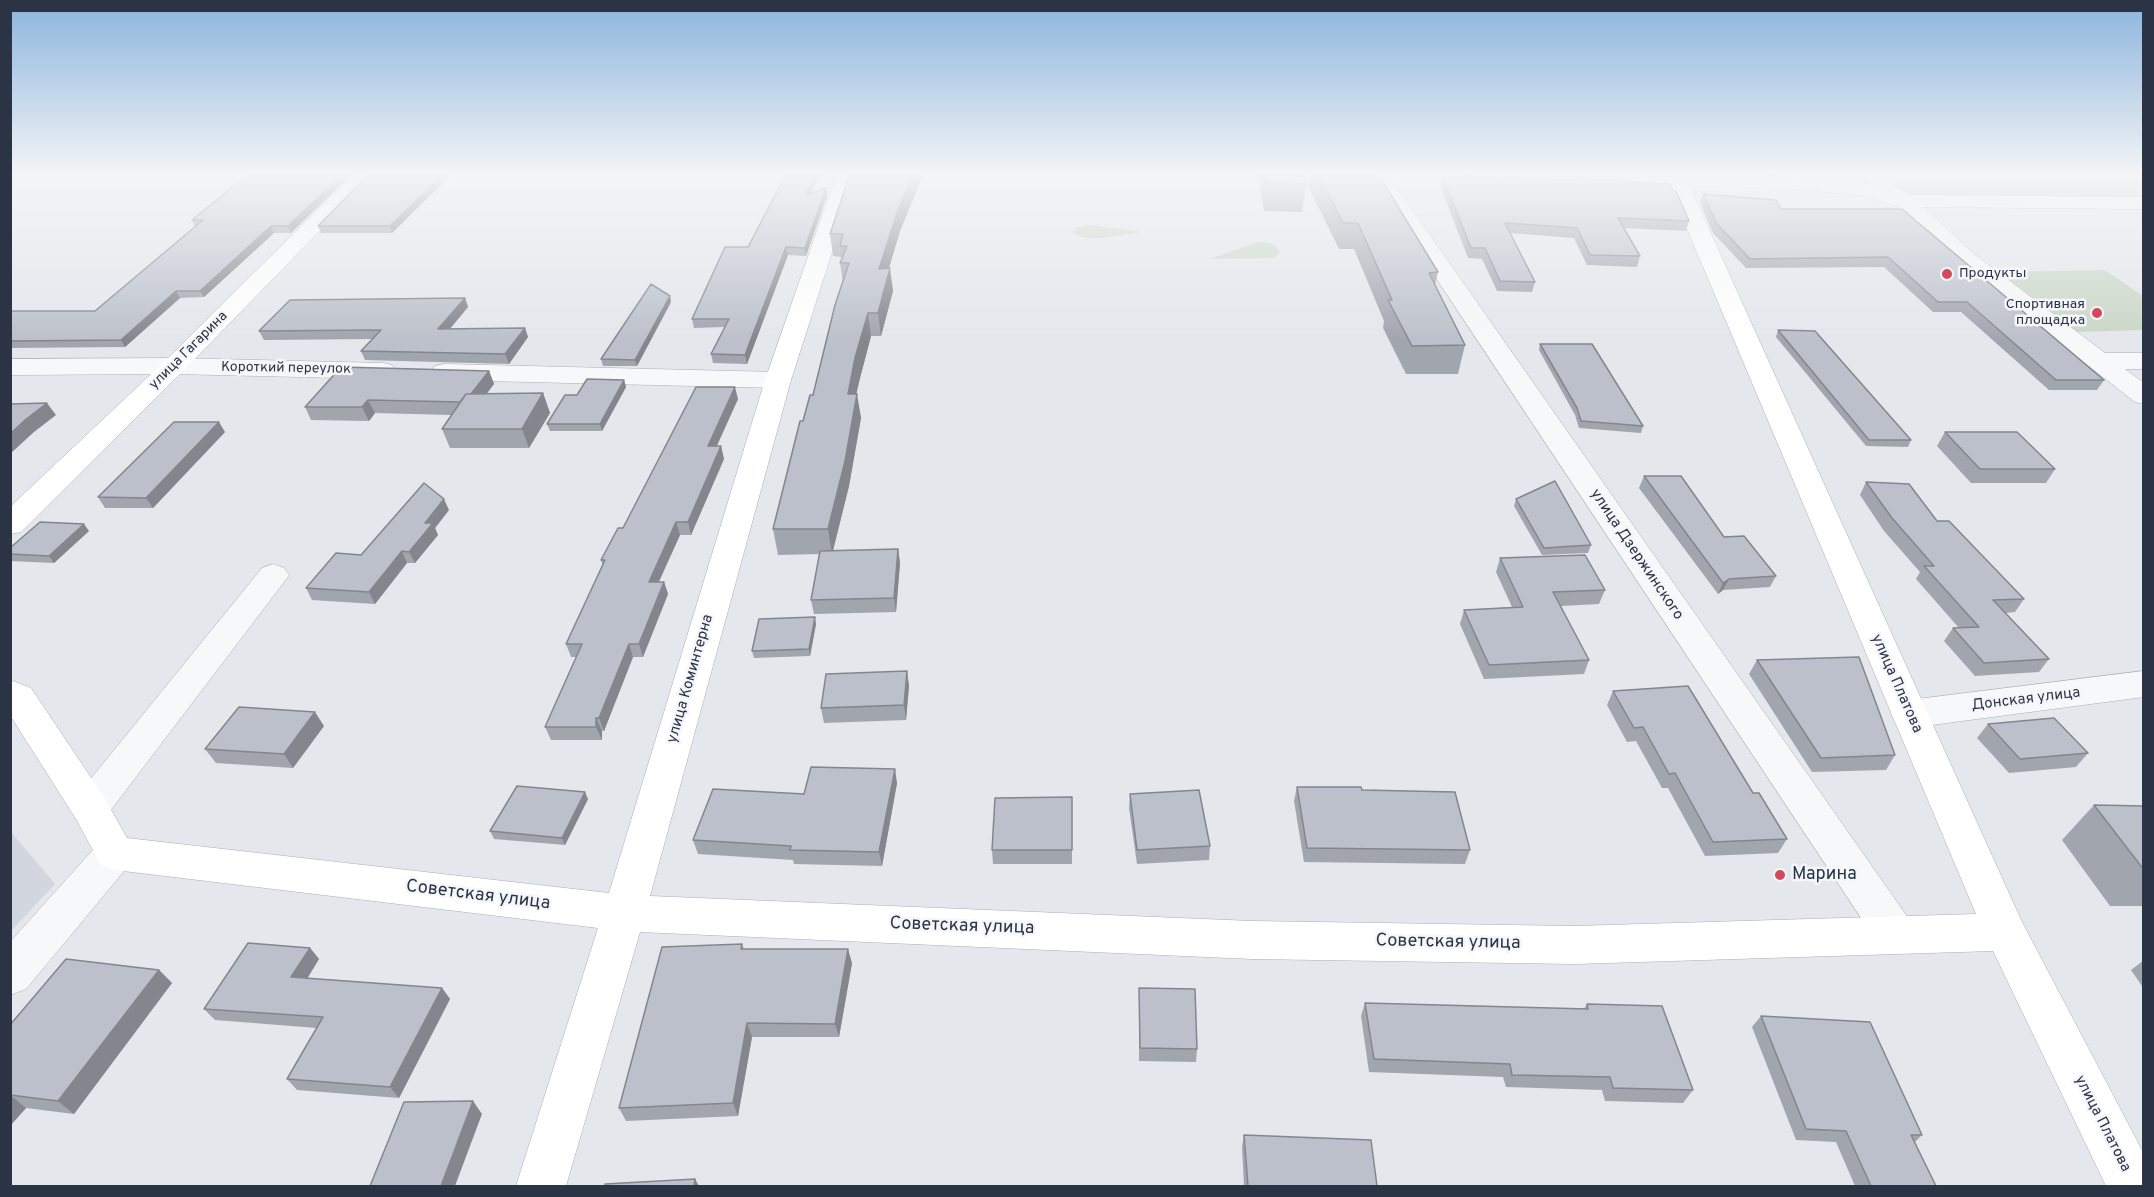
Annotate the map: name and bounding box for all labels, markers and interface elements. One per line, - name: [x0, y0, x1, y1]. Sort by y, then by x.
- place label: Продукты: [1959, 266, 2026, 282]
- marker: Продукты: [1940, 267, 1954, 281]
- place label: Спортивная площадка: [2006, 297, 2085, 330]
- marker: Спортивная площадка: [2090, 306, 2104, 320]
- street label: улица Гагарина: [146, 308, 232, 394]
- street label: Короткий переулок: [221, 359, 351, 379]
- street label: улица Дзержинского: [1585, 486, 1687, 624]
- street label: улица Коминтерна: [664, 613, 718, 745]
- street label: улица Платова: [1866, 632, 1926, 736]
- street label: Донская улица: [1971, 684, 2081, 716]
- place label: Марина: [1792, 864, 1857, 886]
- marker: Марина: [1773, 868, 1787, 882]
- street label: Советская улица: [405, 876, 551, 916]
- street label: Советская улица: [889, 914, 1035, 940]
- street label: Советская улица: [1375, 931, 1521, 955]
- street label: улица Платова: [2070, 1073, 2134, 1175]

